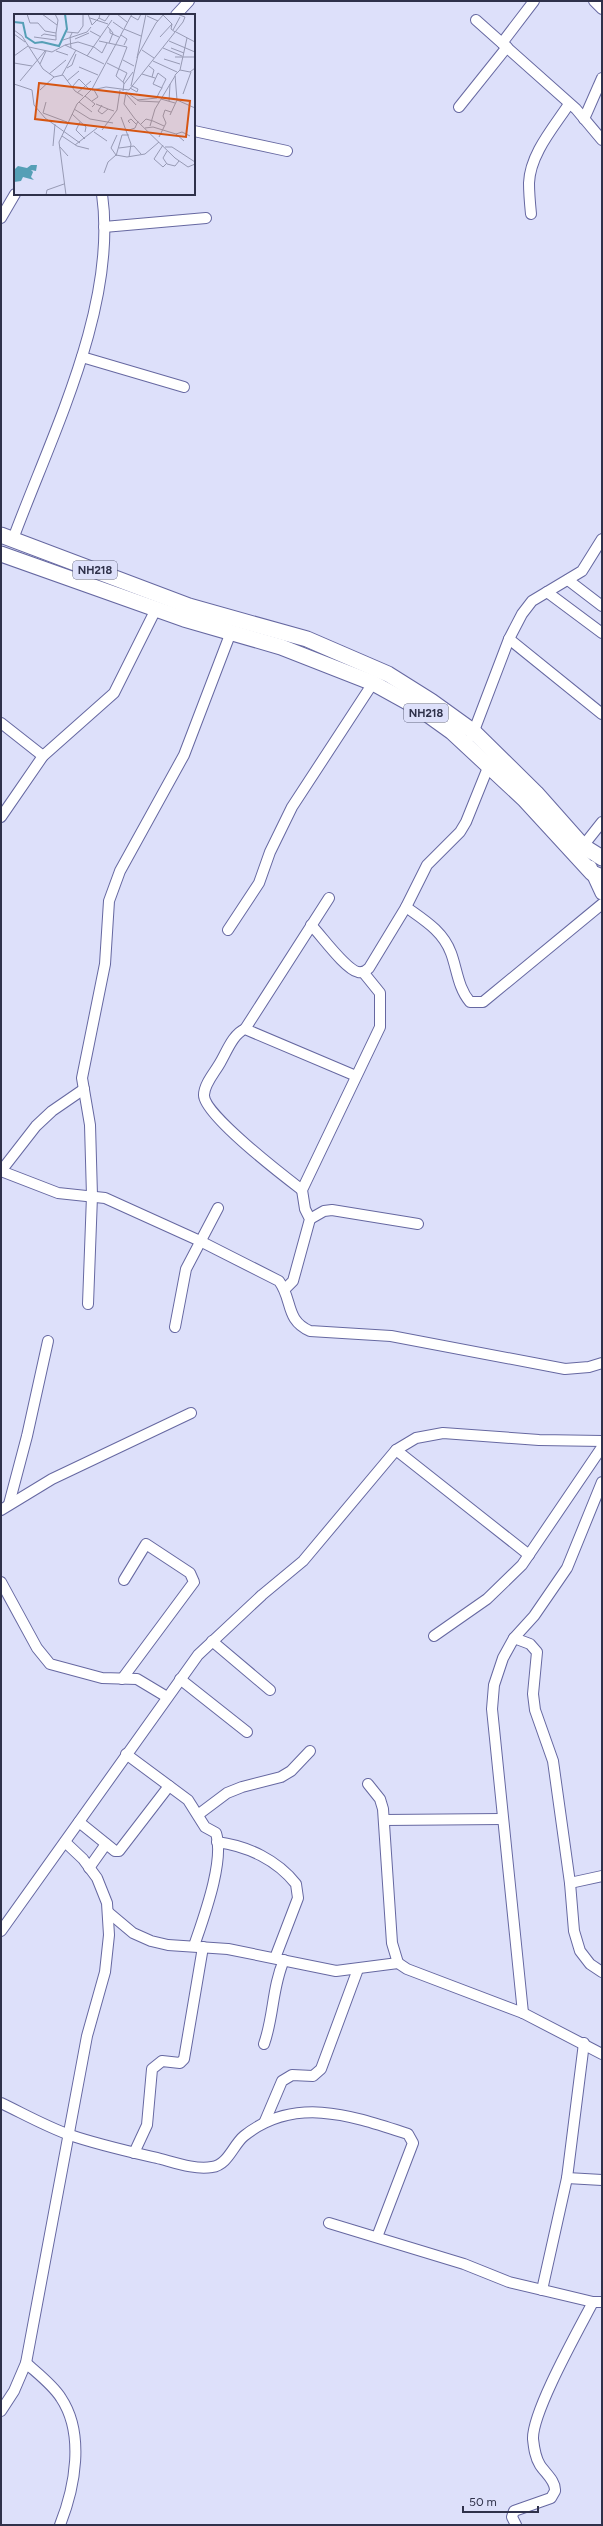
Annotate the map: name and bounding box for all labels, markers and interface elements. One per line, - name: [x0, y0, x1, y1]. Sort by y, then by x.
- inset map: [14, 14, 195, 195]
- road number: NH218: [73, 561, 117, 579]
- road number: NH218: [404, 704, 448, 722]
- scale bar: [463, 2488, 538, 2514]
- text: 50 m: [469, 2495, 497, 2509]

